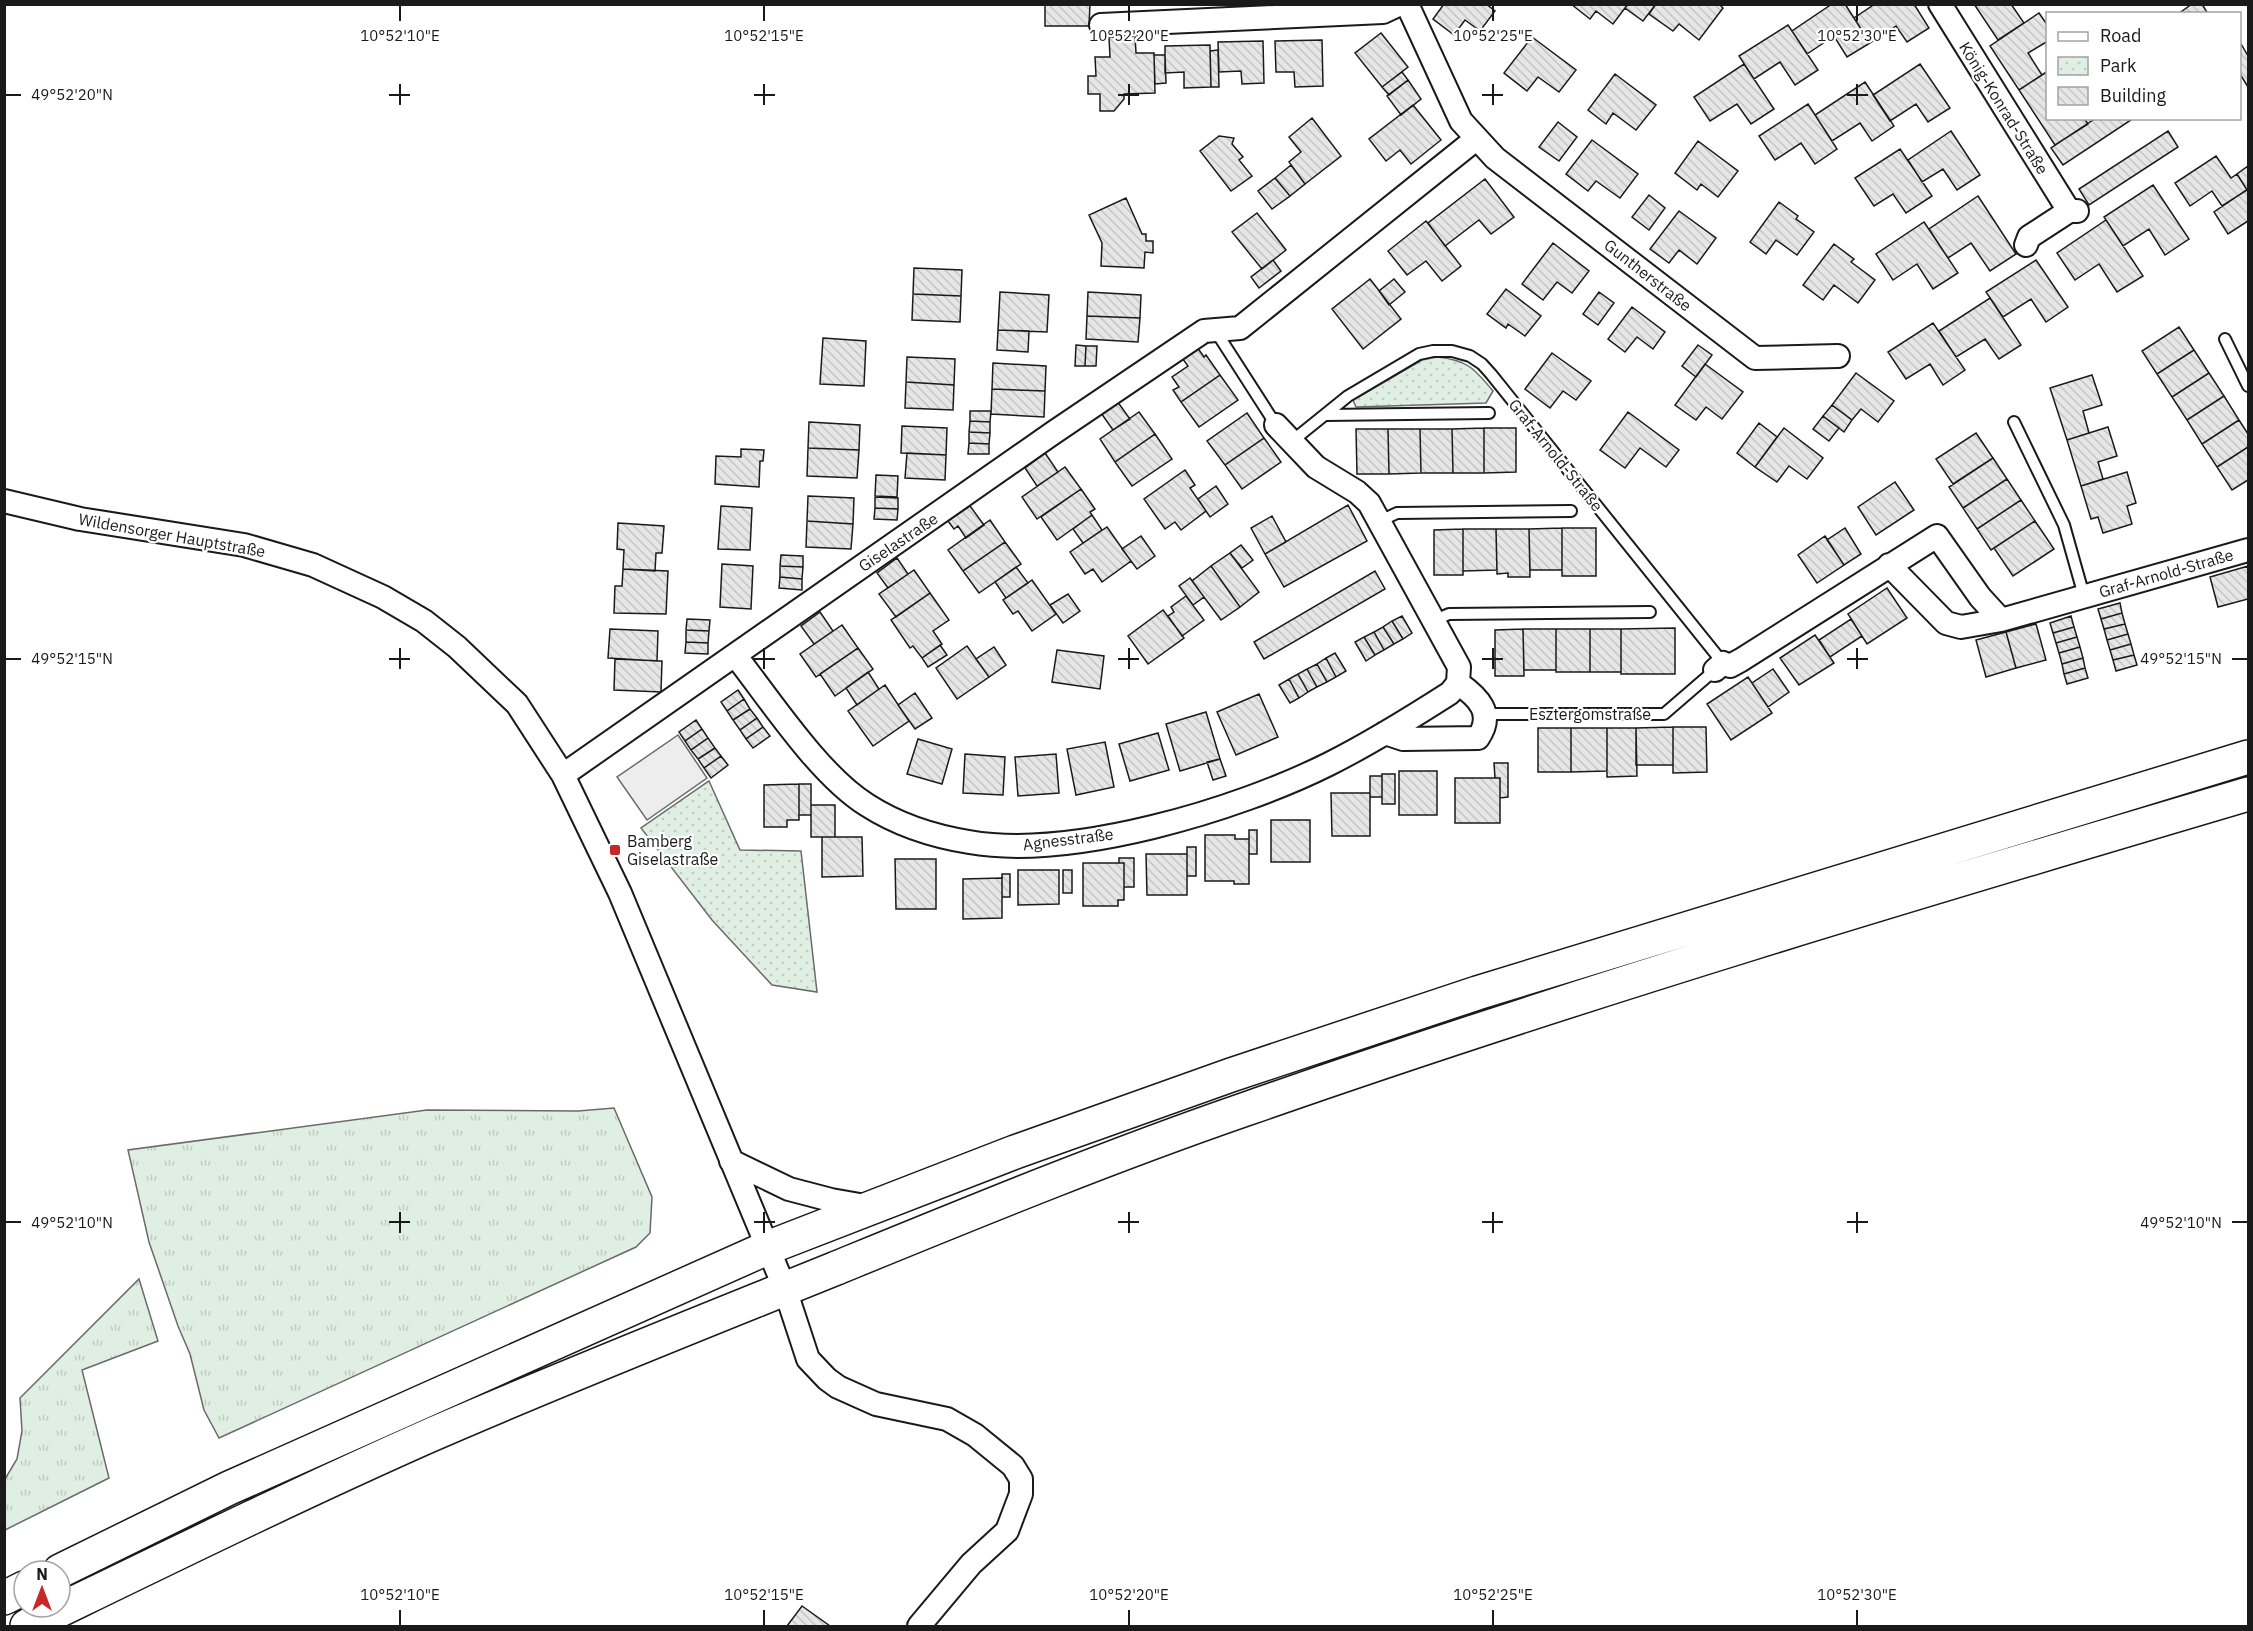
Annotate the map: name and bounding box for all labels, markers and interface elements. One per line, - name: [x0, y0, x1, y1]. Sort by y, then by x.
- legend: [2046, 12, 2241, 120]
- text: Road: [2100, 24, 2141, 47]
- text: 10°52'10"E: [360, 26, 440, 45]
- text: 10°52'15"E: [724, 26, 804, 45]
- text: 10°52'20"E: [1089, 26, 1169, 45]
- text: 10°52'25"E: [1453, 26, 1533, 45]
- text: 10°52'30"E: [1817, 26, 1897, 45]
- street label: König-Konrad-Straße: [1955, 38, 2053, 178]
- text: Park: [2100, 54, 2137, 77]
- text: Building: [2100, 84, 2167, 107]
- text: 49°52'20"N: [31, 85, 113, 104]
- street label: Guntherstraße: [1600, 235, 1696, 315]
- street label: Graf-Arnold-Straße: [1505, 395, 1608, 515]
- street label: Giselastraße: [855, 508, 942, 576]
- street label: Wildensorger Hauptstraße: [77, 509, 267, 561]
- street label: Graf-Arnold-Straße: [2096, 544, 2236, 602]
- text: 49°52'15"N: [31, 649, 113, 668]
- text: 49°52'15"N: [2140, 649, 2222, 668]
- street label: Esztergomstraße: [1529, 704, 1651, 724]
- street label: Agnesstraße: [1022, 824, 1115, 854]
- place label: Bamberg Giselastraße: [627, 831, 718, 869]
- marker: Bamberg Giselastraße: [608, 843, 622, 857]
- text: 49°52'10"N: [31, 1213, 113, 1232]
- text: 49°52'10"N: [2140, 1213, 2222, 1232]
- north arrow: [12, 1559, 72, 1619]
- text: N: [36, 1564, 48, 1584]
- text: 10°52'10"E: [360, 1585, 440, 1604]
- text: 10°52'15"E: [724, 1585, 804, 1604]
- text: 10°52'20"E: [1089, 1585, 1169, 1604]
- text: 10°52'25"E: [1453, 1585, 1533, 1604]
- text: 10°52'30"E: [1817, 1585, 1897, 1604]

